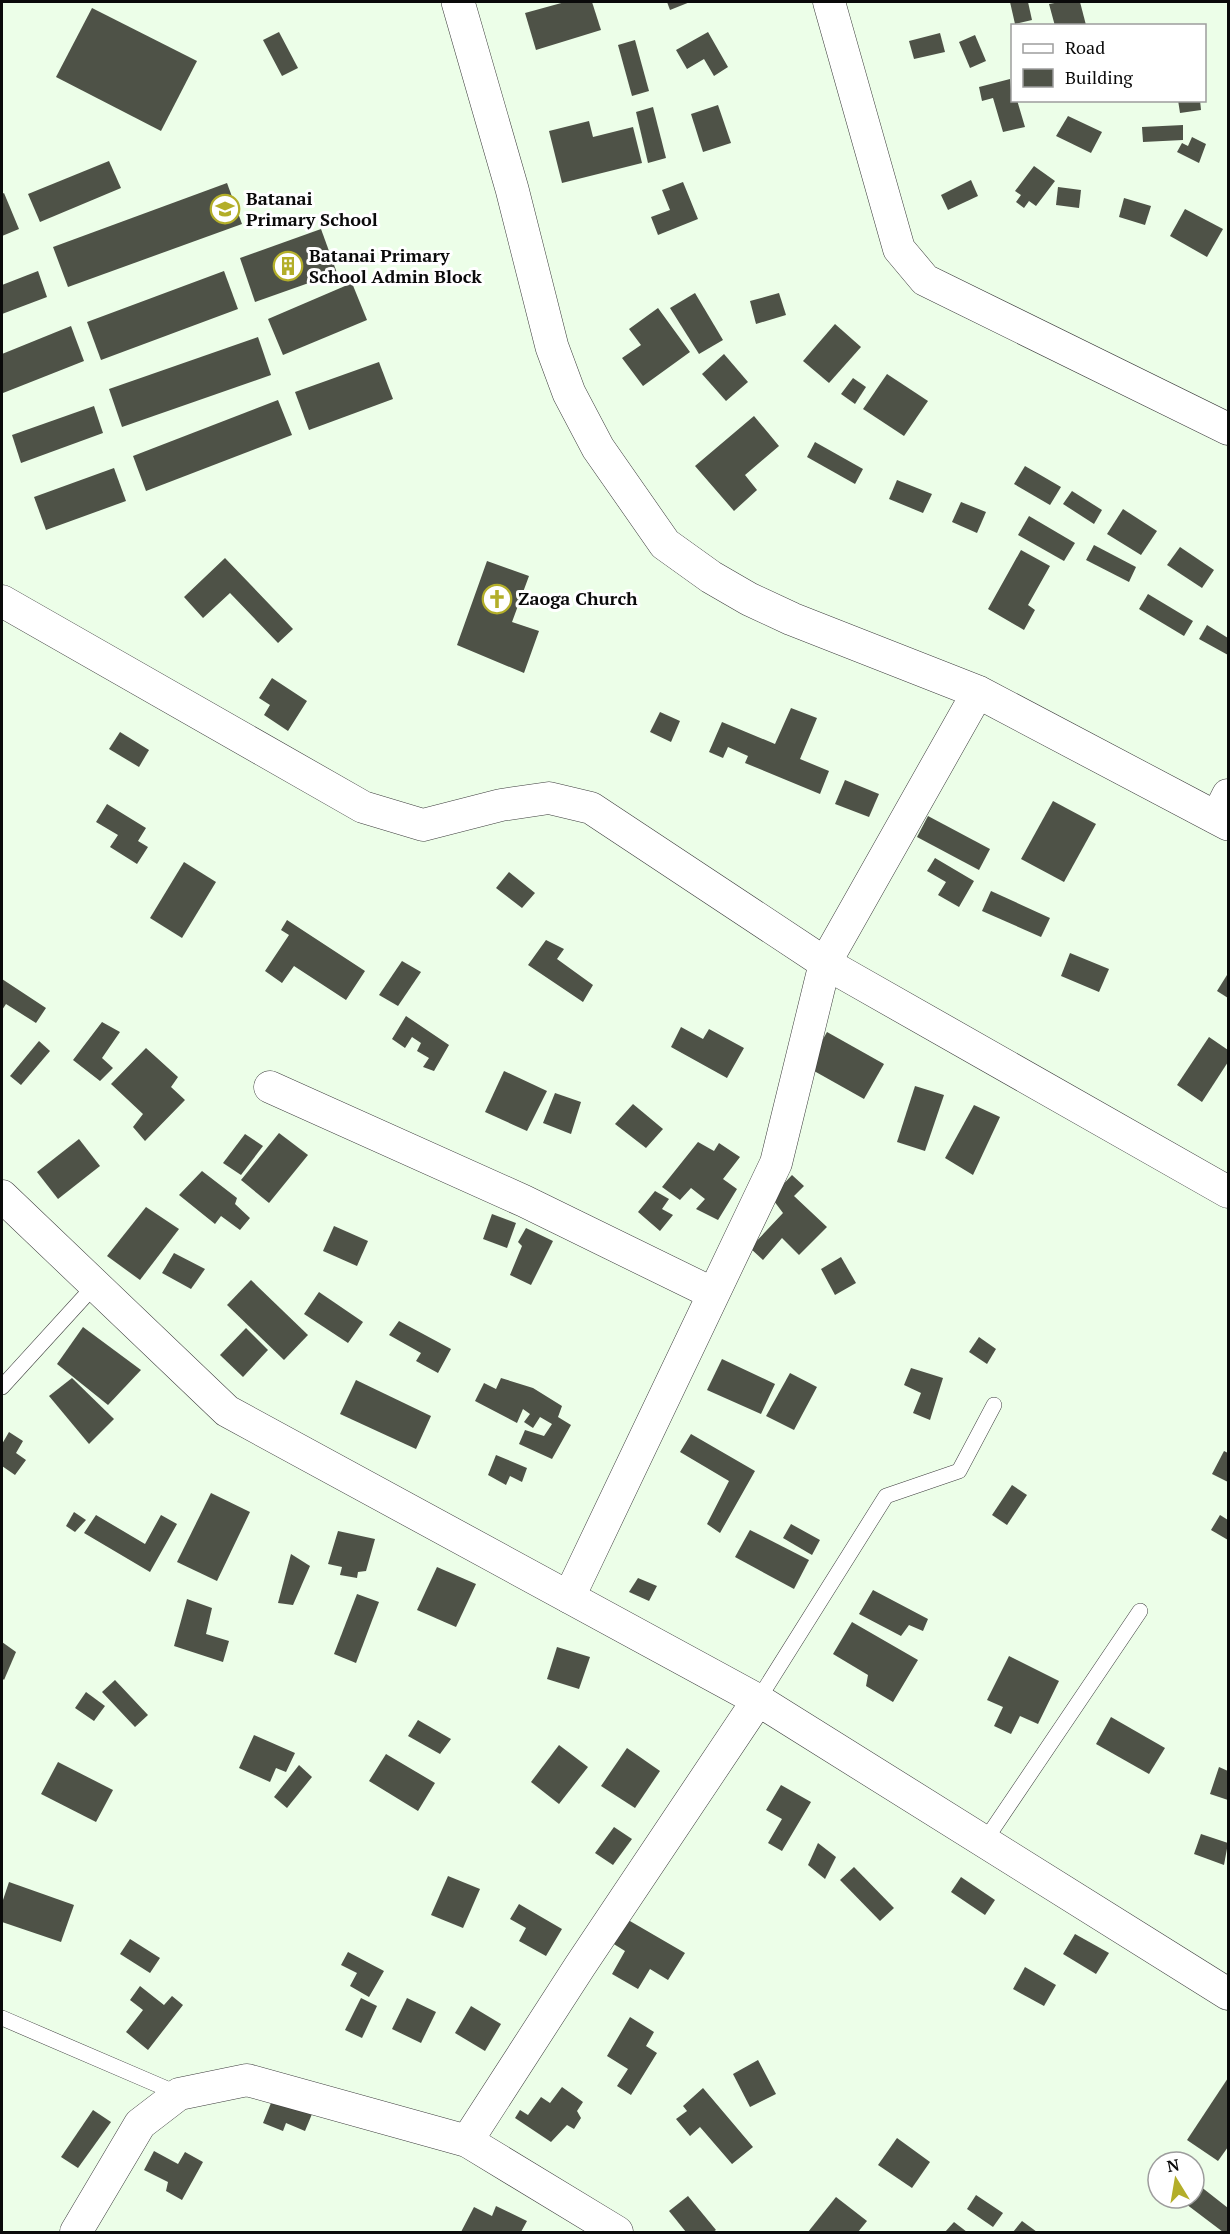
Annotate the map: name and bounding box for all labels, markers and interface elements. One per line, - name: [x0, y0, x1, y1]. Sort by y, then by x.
- legend: [1011, 24, 1206, 102]
- text: Road: [1065, 35, 1105, 59]
- text: Building: [1065, 65, 1133, 89]
- place label: Batanai Primary School: [246, 186, 378, 231]
- school or university icon: Batanai Primary School: [209, 193, 241, 225]
- place label: Batanai Primary School Admin Block: [309, 243, 482, 288]
- building icon: Batanai Primary School Admin Block: [272, 250, 304, 282]
- church icon: Zaoga Church: [481, 583, 513, 615]
- place label: Zaoga Church: [518, 586, 638, 610]
- north arrow: [1146, 2150, 1206, 2210]
- text: N: [1165, 2153, 1181, 2177]

